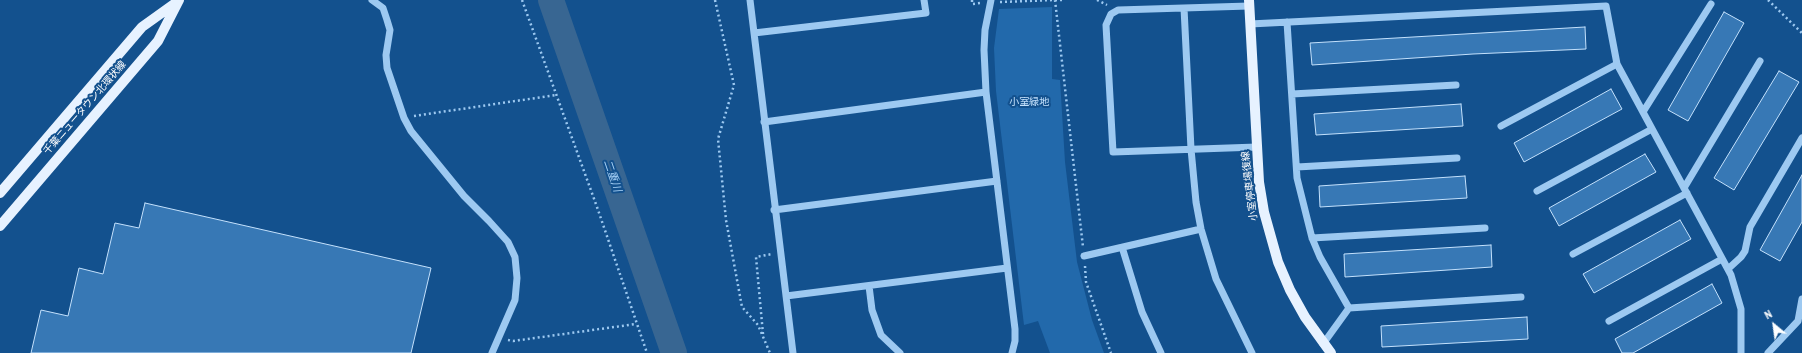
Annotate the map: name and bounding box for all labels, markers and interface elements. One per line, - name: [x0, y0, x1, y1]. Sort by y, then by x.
- street label: 千葉ニュータウン北環状線: [41, 59, 129, 157]
- park label: 小室緑地: [1009, 96, 1049, 108]
- street label: 小室停車場復線: [1240, 151, 1260, 221]
- water label: 二重川: [600, 158, 624, 194]
- north arrow: [1754, 305, 1794, 345]
- text: N: [1762, 307, 1774, 322]

